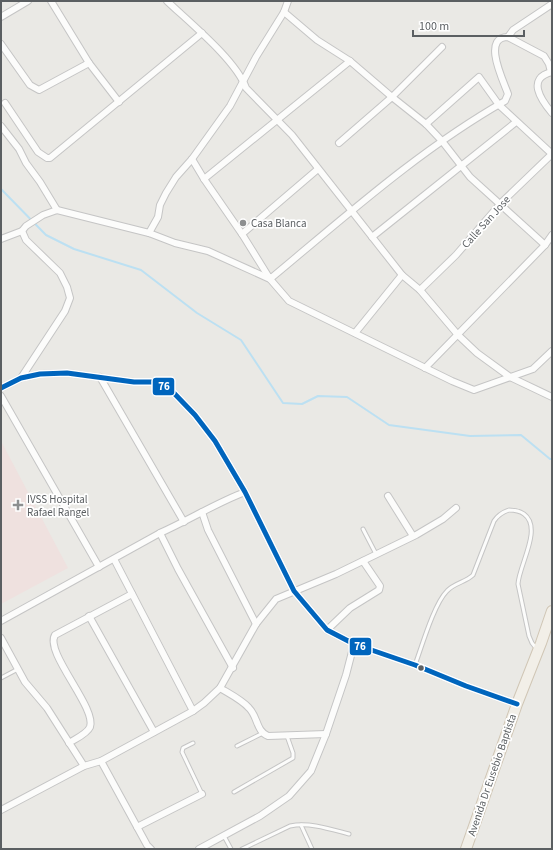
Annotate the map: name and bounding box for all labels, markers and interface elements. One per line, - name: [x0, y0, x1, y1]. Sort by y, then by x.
- scale bar: [413, 12, 524, 38]
- text: 100 m: [419, 18, 449, 35]
- street label: Calle San Jose: [458, 192, 514, 252]
- place label: Casa Blanca: [251, 216, 306, 231]
- marker: Casa Blanca: [238, 218, 248, 228]
- line badge: 76: [152, 377, 175, 396]
- text: 76: [158, 379, 170, 394]
- place label: IVSS Hospital Rafael Rangel: [27, 492, 89, 520]
- marker: IVSS Hospital Rafael Rangel: [12, 499, 24, 511]
- line badge: 76: [349, 637, 372, 656]
- text: 76: [354, 639, 366, 654]
- unlabelled marker: [416, 663, 426, 673]
- street label: Avenida Dr Eusebio Baptista: [464, 712, 520, 838]

